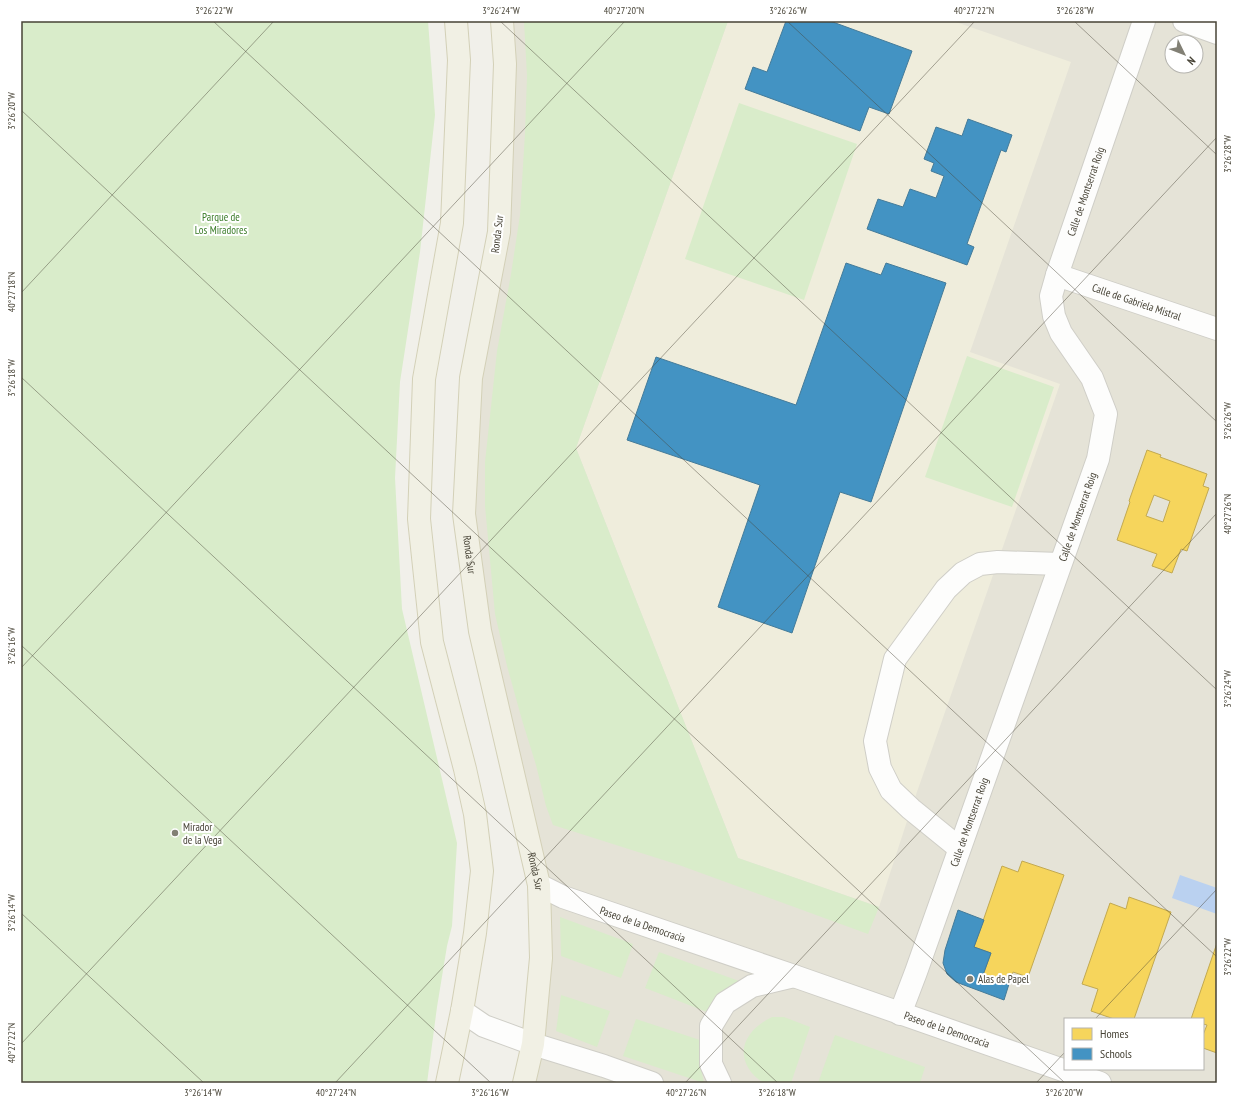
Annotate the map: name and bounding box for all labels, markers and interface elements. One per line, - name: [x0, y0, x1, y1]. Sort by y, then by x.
- text: 3°26'22"W: [195, 4, 233, 17]
- text: 3°26'24"W: [482, 4, 520, 17]
- text: 40°27'20"N: [604, 4, 644, 17]
- text: 3°26'26"W: [769, 4, 807, 17]
- text: 40°27'22"N: [954, 4, 994, 17]
- text: 3°26'28"W: [1056, 4, 1094, 17]
- north arrow: [1164, 34, 1204, 74]
- text: N: [1184, 54, 1198, 68]
- text: 3°26'20"W: [5, 92, 18, 130]
- text: 3°26'28"W: [1221, 135, 1234, 173]
- street label: Calle de Montserrat Roig: [1064, 145, 1107, 238]
- park label: Parque de Los Miradores: [195, 210, 248, 237]
- street label: Ronda Sur: [488, 214, 506, 254]
- text: 40°27'18"N: [5, 272, 18, 312]
- street label: Calle de Gabriela Mistral: [1090, 280, 1183, 324]
- text: 3°26'18"W: [5, 359, 18, 397]
- text: 3°26'26"W: [1221, 402, 1234, 440]
- street label: Calle de Montserrat Roig: [1055, 470, 1100, 563]
- text: 40°27'26"N: [1221, 494, 1234, 534]
- street label: Ronda Sur: [460, 535, 479, 575]
- text: 3°26'16"W: [5, 627, 18, 665]
- text: 3°26'24"W: [1221, 670, 1234, 708]
- street label: Calle de Montserrat Roig: [947, 775, 991, 869]
- place label: Mirador de la Vega: [183, 820, 222, 847]
- marker: Mirador de la Vega: [170, 828, 180, 838]
- street label: Ronda Sur: [525, 851, 546, 891]
- text: 3°26'14"W: [5, 894, 18, 932]
- street label: Paseo de la Democracia: [598, 903, 687, 945]
- text: 3°26'22"W: [1221, 938, 1234, 976]
- place label: Alas de Papel: [978, 972, 1029, 986]
- marker: Alas de Papel: [965, 974, 975, 984]
- street label: Paseo de la Democracia: [902, 1008, 992, 1051]
- legend: [1064, 1018, 1204, 1070]
- text: 40°27'22"N: [5, 1023, 18, 1063]
- text: Homes: [1100, 1026, 1128, 1041]
- text: Schools: [1100, 1046, 1132, 1061]
- text: 3°26'14"W: [184, 1086, 222, 1099]
- text: 40°27'24"N: [316, 1086, 356, 1099]
- text: 3°26'16"W: [471, 1086, 509, 1099]
- text: 40°27'26"N: [666, 1086, 706, 1099]
- text: 3°26'18"W: [758, 1086, 796, 1099]
- text: 3°26'20"W: [1045, 1086, 1083, 1099]

